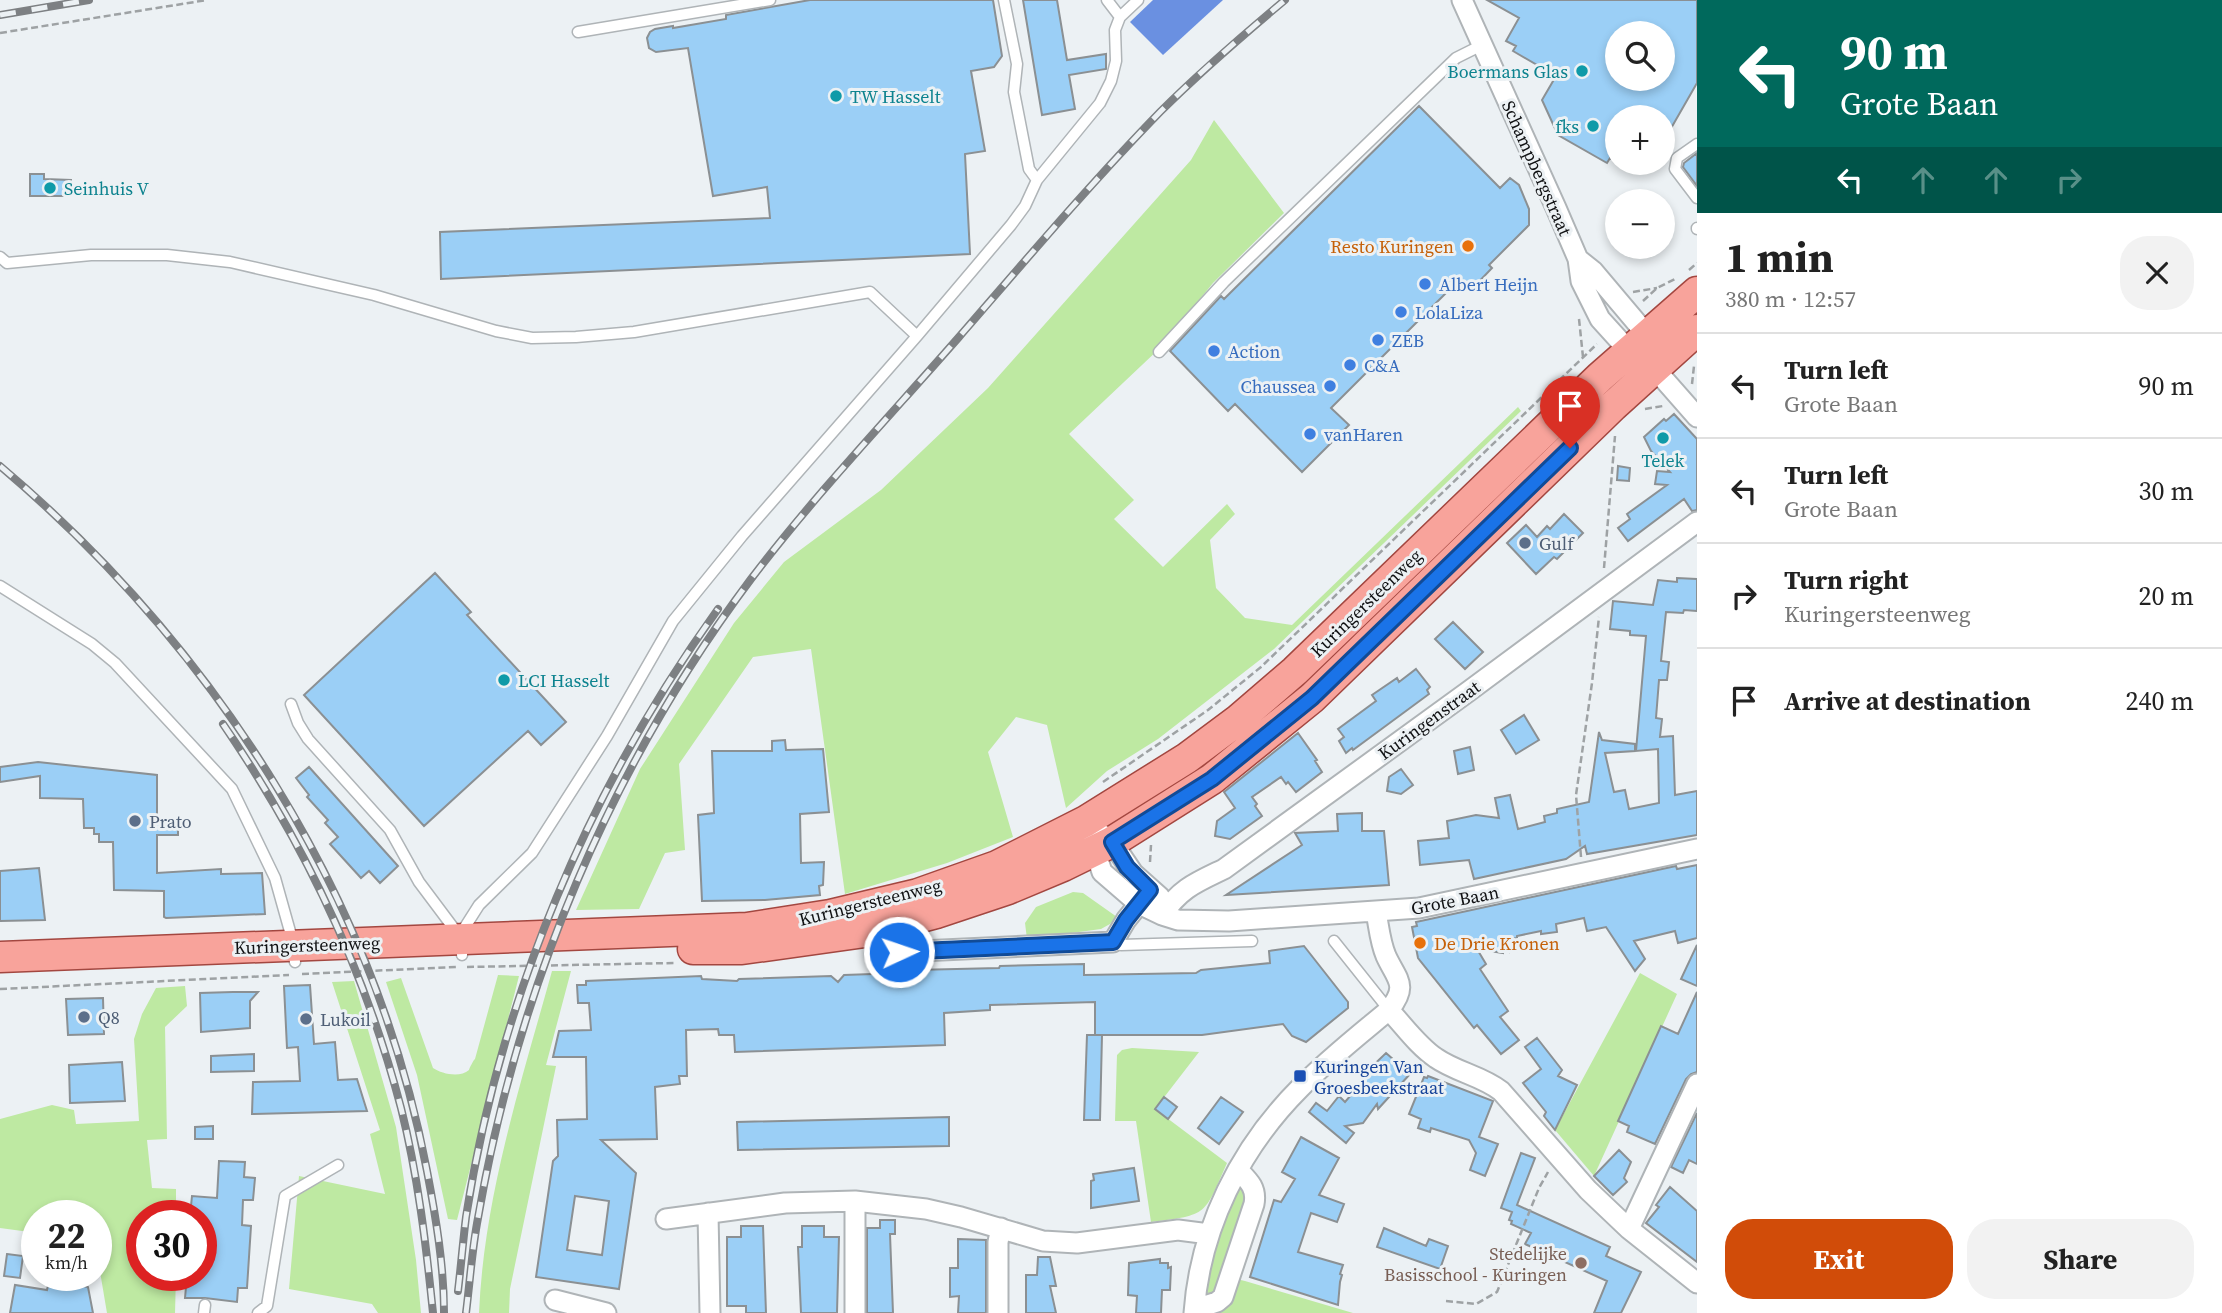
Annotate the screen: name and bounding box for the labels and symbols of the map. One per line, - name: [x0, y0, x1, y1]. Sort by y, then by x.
- place label: Boermans Glas: [1447, 59, 1568, 84]
- marker: Boermans Glas: [1574, 63, 1590, 79]
- place label: TW Hasselt: [850, 84, 941, 109]
- marker: TW Hasselt: [828, 88, 844, 104]
- street label: Schampbergstraat: [1496, 96, 1578, 240]
- place label: fks: [1555, 114, 1579, 139]
- marker: fks: [1585, 118, 1601, 134]
- place label: Seinhuis V: [64, 176, 149, 201]
- marker: Seinhuis V: [42, 180, 58, 196]
- place label: Resto Kuringen: [1330, 234, 1454, 259]
- marker: Resto Kuringen: [1460, 238, 1476, 254]
- place label: Albert Heijn: [1439, 272, 1538, 297]
- marker: Albert Heijn: [1417, 276, 1433, 292]
- place label: LolaLiza: [1415, 300, 1484, 325]
- marker: LolaLiza: [1393, 304, 1409, 320]
- place label: ZEB: [1392, 328, 1424, 353]
- marker: ZEB: [1370, 332, 1386, 348]
- place label: Action: [1228, 339, 1280, 364]
- marker: Action: [1206, 343, 1222, 359]
- place label: C&A: [1364, 353, 1400, 378]
- marker: C&A: [1342, 357, 1358, 373]
- place label: Chaussea: [1240, 374, 1317, 399]
- pin: [1540, 376, 1600, 448]
- marker: Chaussea: [1322, 378, 1338, 394]
- place label: vanHaren: [1324, 422, 1403, 447]
- marker: vanHaren: [1302, 426, 1318, 442]
- marker: Telek: [1655, 430, 1671, 446]
- place label: Telek: [1642, 448, 1685, 473]
- place label: Gulf: [1539, 531, 1575, 556]
- marker: Gulf: [1517, 535, 1533, 551]
- street label: Kuringersteenweg: [1305, 543, 1427, 663]
- place label: LCI Hasselt: [518, 668, 610, 693]
- marker: LCI Hasselt: [496, 672, 512, 688]
- street label: Kuringenstraat: [1373, 674, 1485, 766]
- place label: Prato: [149, 809, 192, 834]
- marker: Prato: [127, 813, 143, 829]
- street label: Kuringersteenweg: [796, 872, 944, 932]
- street label: Grote Baan: [1409, 879, 1501, 921]
- position arrow: [862, 915, 936, 989]
- street label: Kuringersteenweg: [234, 930, 380, 960]
- place label: De Drie Kronen: [1434, 931, 1560, 956]
- marker: De Drie Kronen: [1412, 935, 1428, 951]
- place label: Q8: [98, 1005, 120, 1030]
- place label: Lukoil: [320, 1007, 371, 1032]
- marker: Q8: [76, 1009, 92, 1025]
- marker: Lukoil: [298, 1011, 314, 1027]
- place label: Kuringen Van Groesbeekstraat: [1314, 1054, 1444, 1100]
- marker: Kuringen Van Groesbeekstraat: [1292, 1068, 1308, 1084]
- speed limit sign: 30: [126, 1200, 217, 1291]
- place label: Stedelijke Basisschool - Kuringen: [1384, 1241, 1567, 1287]
- marker: Stedelijke Basisschool - Kuringen: [1573, 1255, 1589, 1271]

